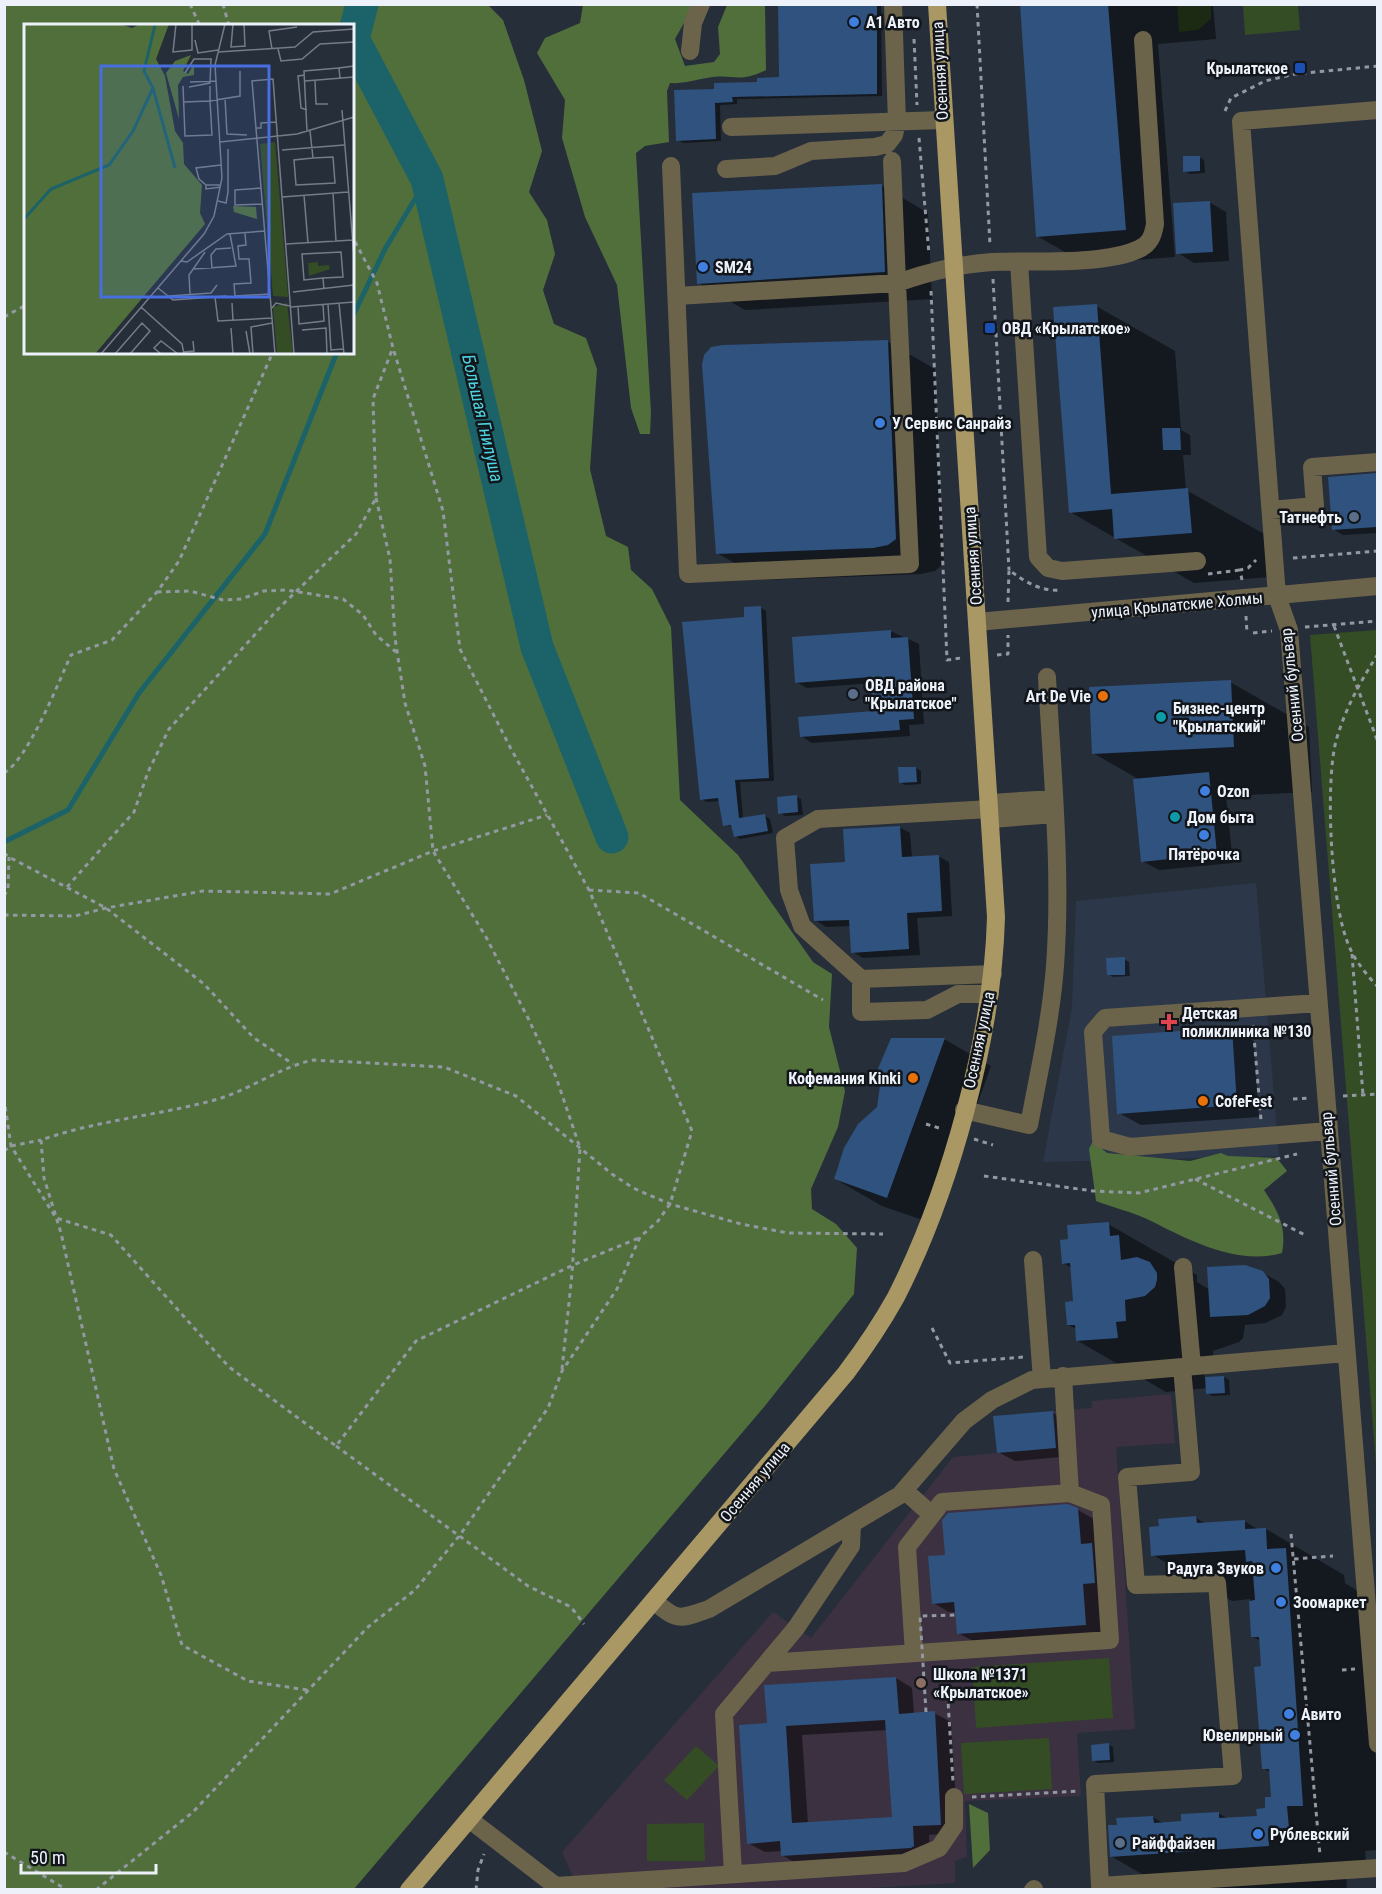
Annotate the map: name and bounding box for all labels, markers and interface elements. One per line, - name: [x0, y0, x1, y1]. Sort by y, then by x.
- place label: А1 Авто: [866, 13, 920, 32]
- marker: А1 Авто: [847, 15, 861, 29]
- street label: Осенняя улица: [928, 21, 952, 121]
- inset map: [24, 24, 354, 354]
- place label: Крылатское: [1207, 59, 1288, 78]
- marker: Крылатское: [1293, 61, 1307, 75]
- place label: SM24: [715, 258, 752, 277]
- marker: SM24: [696, 260, 710, 274]
- place label: ОВД «Крылатское»: [1002, 319, 1131, 338]
- marker: ОВД «Крылатское»: [983, 321, 997, 335]
- water label: Большая Гнилуша: [458, 352, 508, 484]
- place label: У Сервис Санрайз: [892, 414, 1012, 433]
- marker: У Сервис Санрайз: [873, 416, 887, 430]
- street label: Осенняя улица: [960, 506, 986, 606]
- place label: Татнефть: [1279, 508, 1342, 527]
- marker: Татнефть: [1347, 510, 1361, 524]
- street label: улица Крылатские Холмы: [1090, 588, 1264, 622]
- street label: Осенний бульвар: [1277, 627, 1307, 743]
- place label: ОВД района "Крылатское": [865, 676, 957, 713]
- marker: ОВД района "Крылатское": [846, 687, 860, 701]
- place label: Art De Vie: [1026, 687, 1091, 706]
- marker: Art De Vie: [1096, 689, 1110, 703]
- place label: Бизнес-центр "Крылатский": [1173, 699, 1266, 736]
- marker: Бизнес-центр "Крылатский": [1154, 710, 1168, 724]
- place label: Ozon: [1217, 782, 1250, 801]
- marker: Ozon: [1198, 784, 1212, 798]
- place label: Дом быта: [1187, 808, 1255, 827]
- marker: Дом быта: [1168, 810, 1182, 824]
- marker: Пятёрочка: [1197, 828, 1211, 842]
- place label: Пятёрочка: [1168, 845, 1240, 864]
- street label: Осенняя улица: [959, 990, 999, 1090]
- place label: Детская поликлиника №130: [1182, 1004, 1311, 1041]
- marker: Детская поликлиника №130: [1160, 1013, 1178, 1031]
- place label: Кофемания Kinki: [788, 1069, 901, 1088]
- marker: Кофемания Kinki: [906, 1071, 920, 1085]
- place label: CofeFest: [1215, 1092, 1272, 1111]
- marker: CofeFest: [1196, 1094, 1210, 1108]
- street label: Осенний бульвар: [1317, 1111, 1345, 1227]
- street label: Осенняя улица: [716, 1438, 794, 1526]
- place label: Радуга Звуков: [1167, 1559, 1264, 1578]
- marker: Радуга Звуков: [1269, 1561, 1283, 1575]
- place label: Зоомаркет: [1293, 1593, 1366, 1612]
- marker: Зоомаркет: [1274, 1595, 1288, 1609]
- place label: Школа №1371 «Крылатское»: [933, 1665, 1029, 1702]
- marker: Школа №1371 «Крылатское»: [914, 1676, 928, 1690]
- place label: Авито: [1301, 1705, 1342, 1724]
- marker: Авито: [1282, 1707, 1296, 1721]
- place label: Ювелирный: [1203, 1726, 1283, 1745]
- marker: Ювелирный: [1288, 1728, 1302, 1742]
- place label: Рублевский: [1270, 1825, 1349, 1844]
- marker: Рублевский: [1251, 1827, 1265, 1841]
- place label: Райффайзен: [1132, 1834, 1215, 1853]
- marker: Райффайзен: [1113, 1836, 1127, 1850]
- scale bar: [21, 1837, 156, 1875]
- text: 50 m: [30, 1847, 65, 1868]

